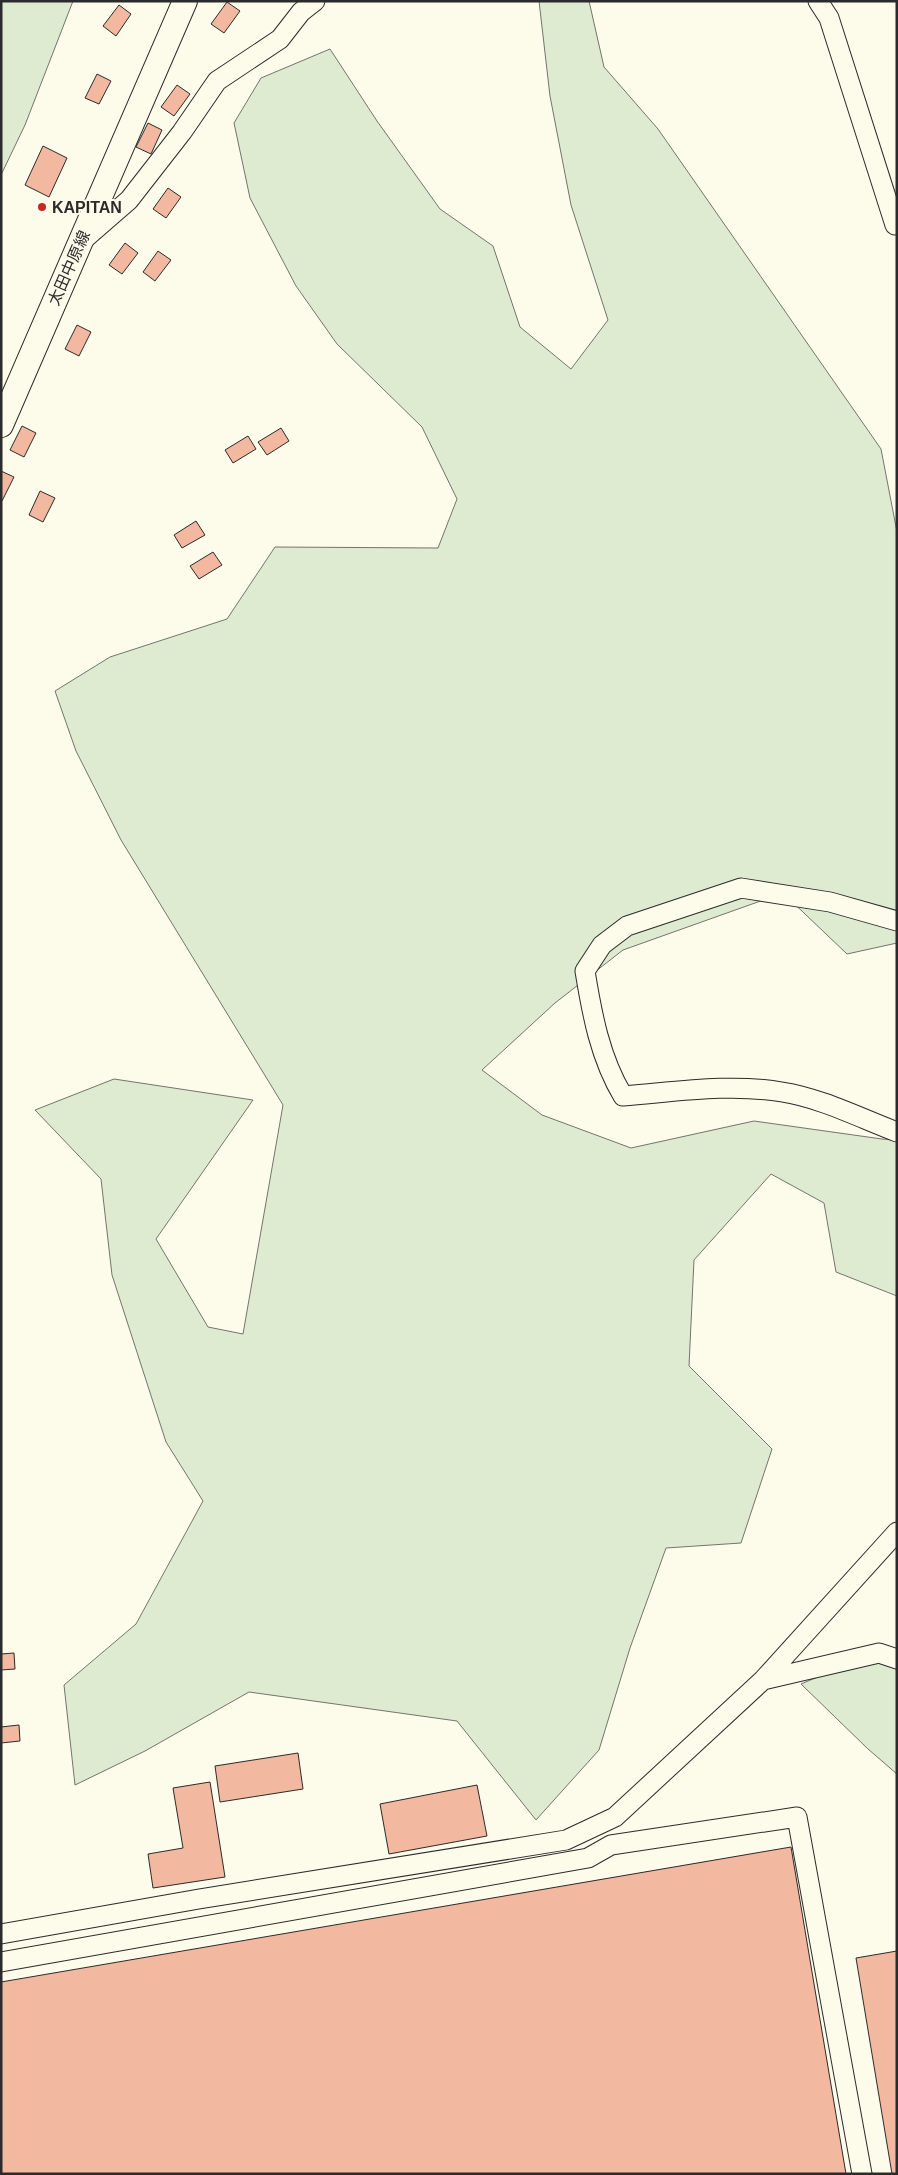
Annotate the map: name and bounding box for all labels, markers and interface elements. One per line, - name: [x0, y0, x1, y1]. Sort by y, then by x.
- place label: KAPITAN: [52, 199, 122, 216]
- marker: KAPITAN: [36, 201, 48, 213]
- street label: 太田中原線: [45, 228, 93, 308]

